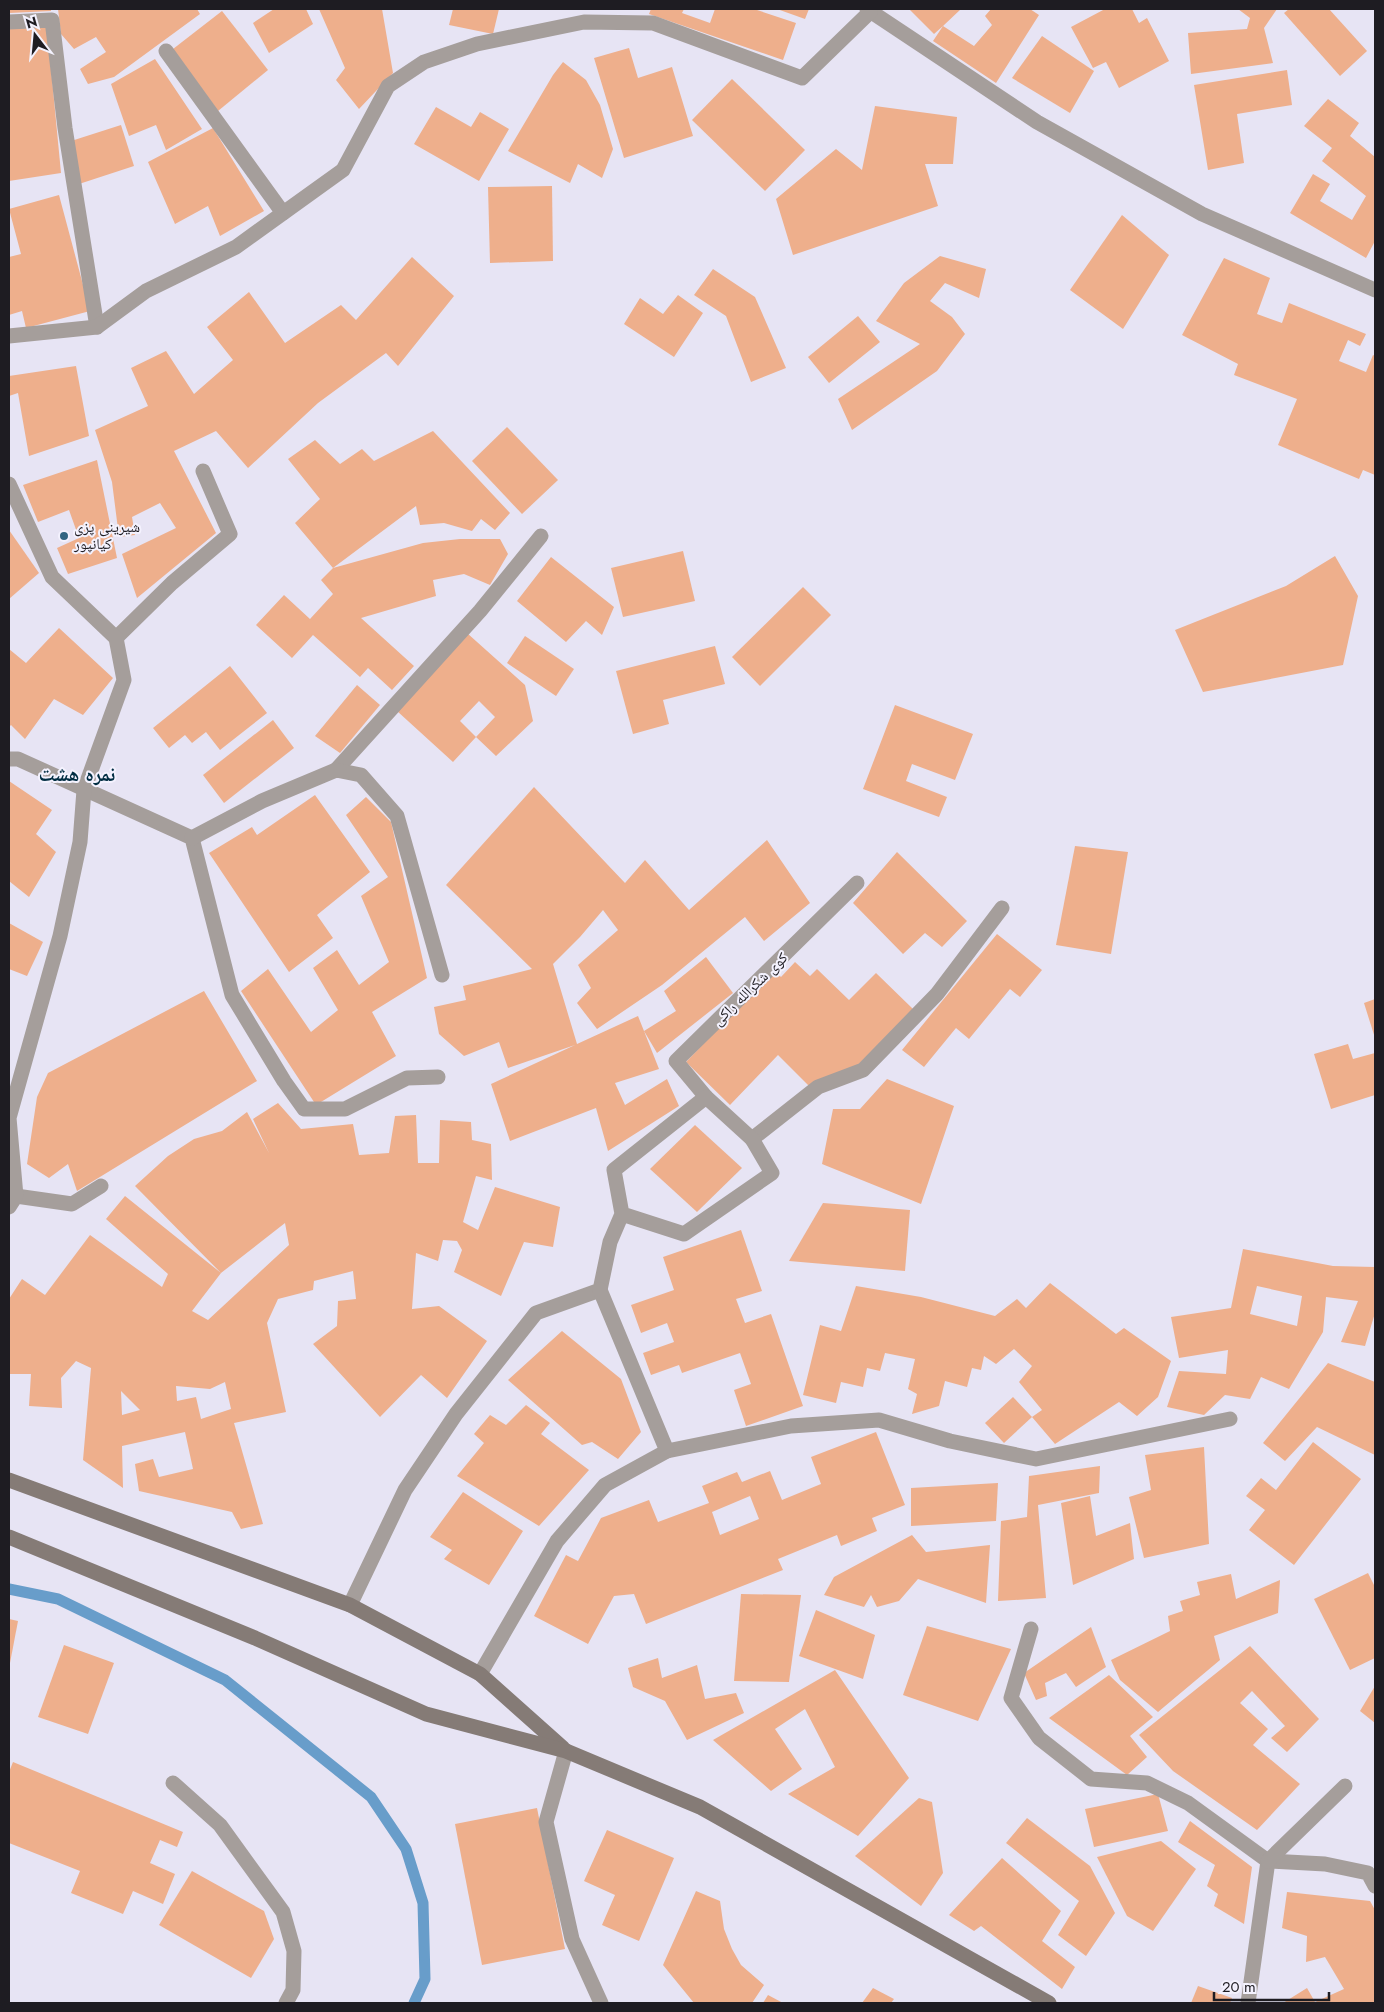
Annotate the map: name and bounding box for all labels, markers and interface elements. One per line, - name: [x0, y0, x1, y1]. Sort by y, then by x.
- north arrow: [10, 10, 60, 60]
- text: N: [23, 11, 40, 34]
- place label: شیرینی پزی کیانپور: [73, 516, 140, 555]
- marker: شیرینی پزی کیانپور: [58, 530, 70, 542]
- district label: نمره هشت: [39, 760, 115, 789]
- street label: کوی شکرالله راکی: [707, 947, 793, 1031]
- scale bar: [1214, 1970, 1329, 2002]
- text: 20 m: [1222, 1976, 1256, 1998]

